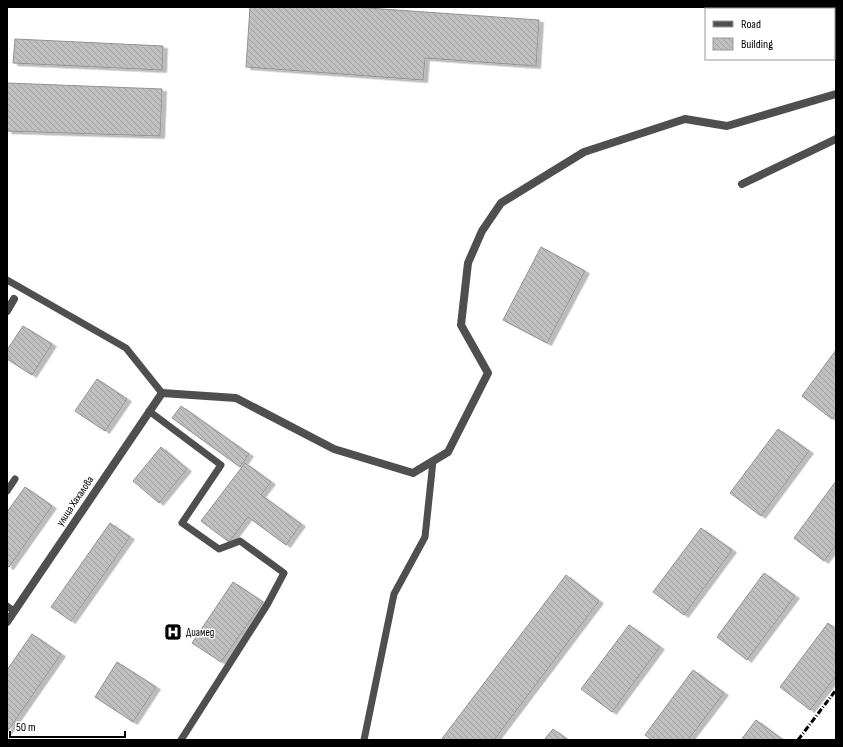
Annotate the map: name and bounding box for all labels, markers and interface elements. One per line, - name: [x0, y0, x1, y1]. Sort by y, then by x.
- legend: [705, 8, 835, 60]
- text: Road: [741, 17, 761, 32]
- text: Building: [741, 37, 773, 52]
- street label: улица Хахалова: [54, 474, 96, 528]
- hospital icon: Диамед: [163, 622, 183, 642]
- place label: Диамед: [186, 626, 214, 639]
- scale bar: [10, 713, 125, 739]
- text: 50 m: [16, 720, 36, 735]

